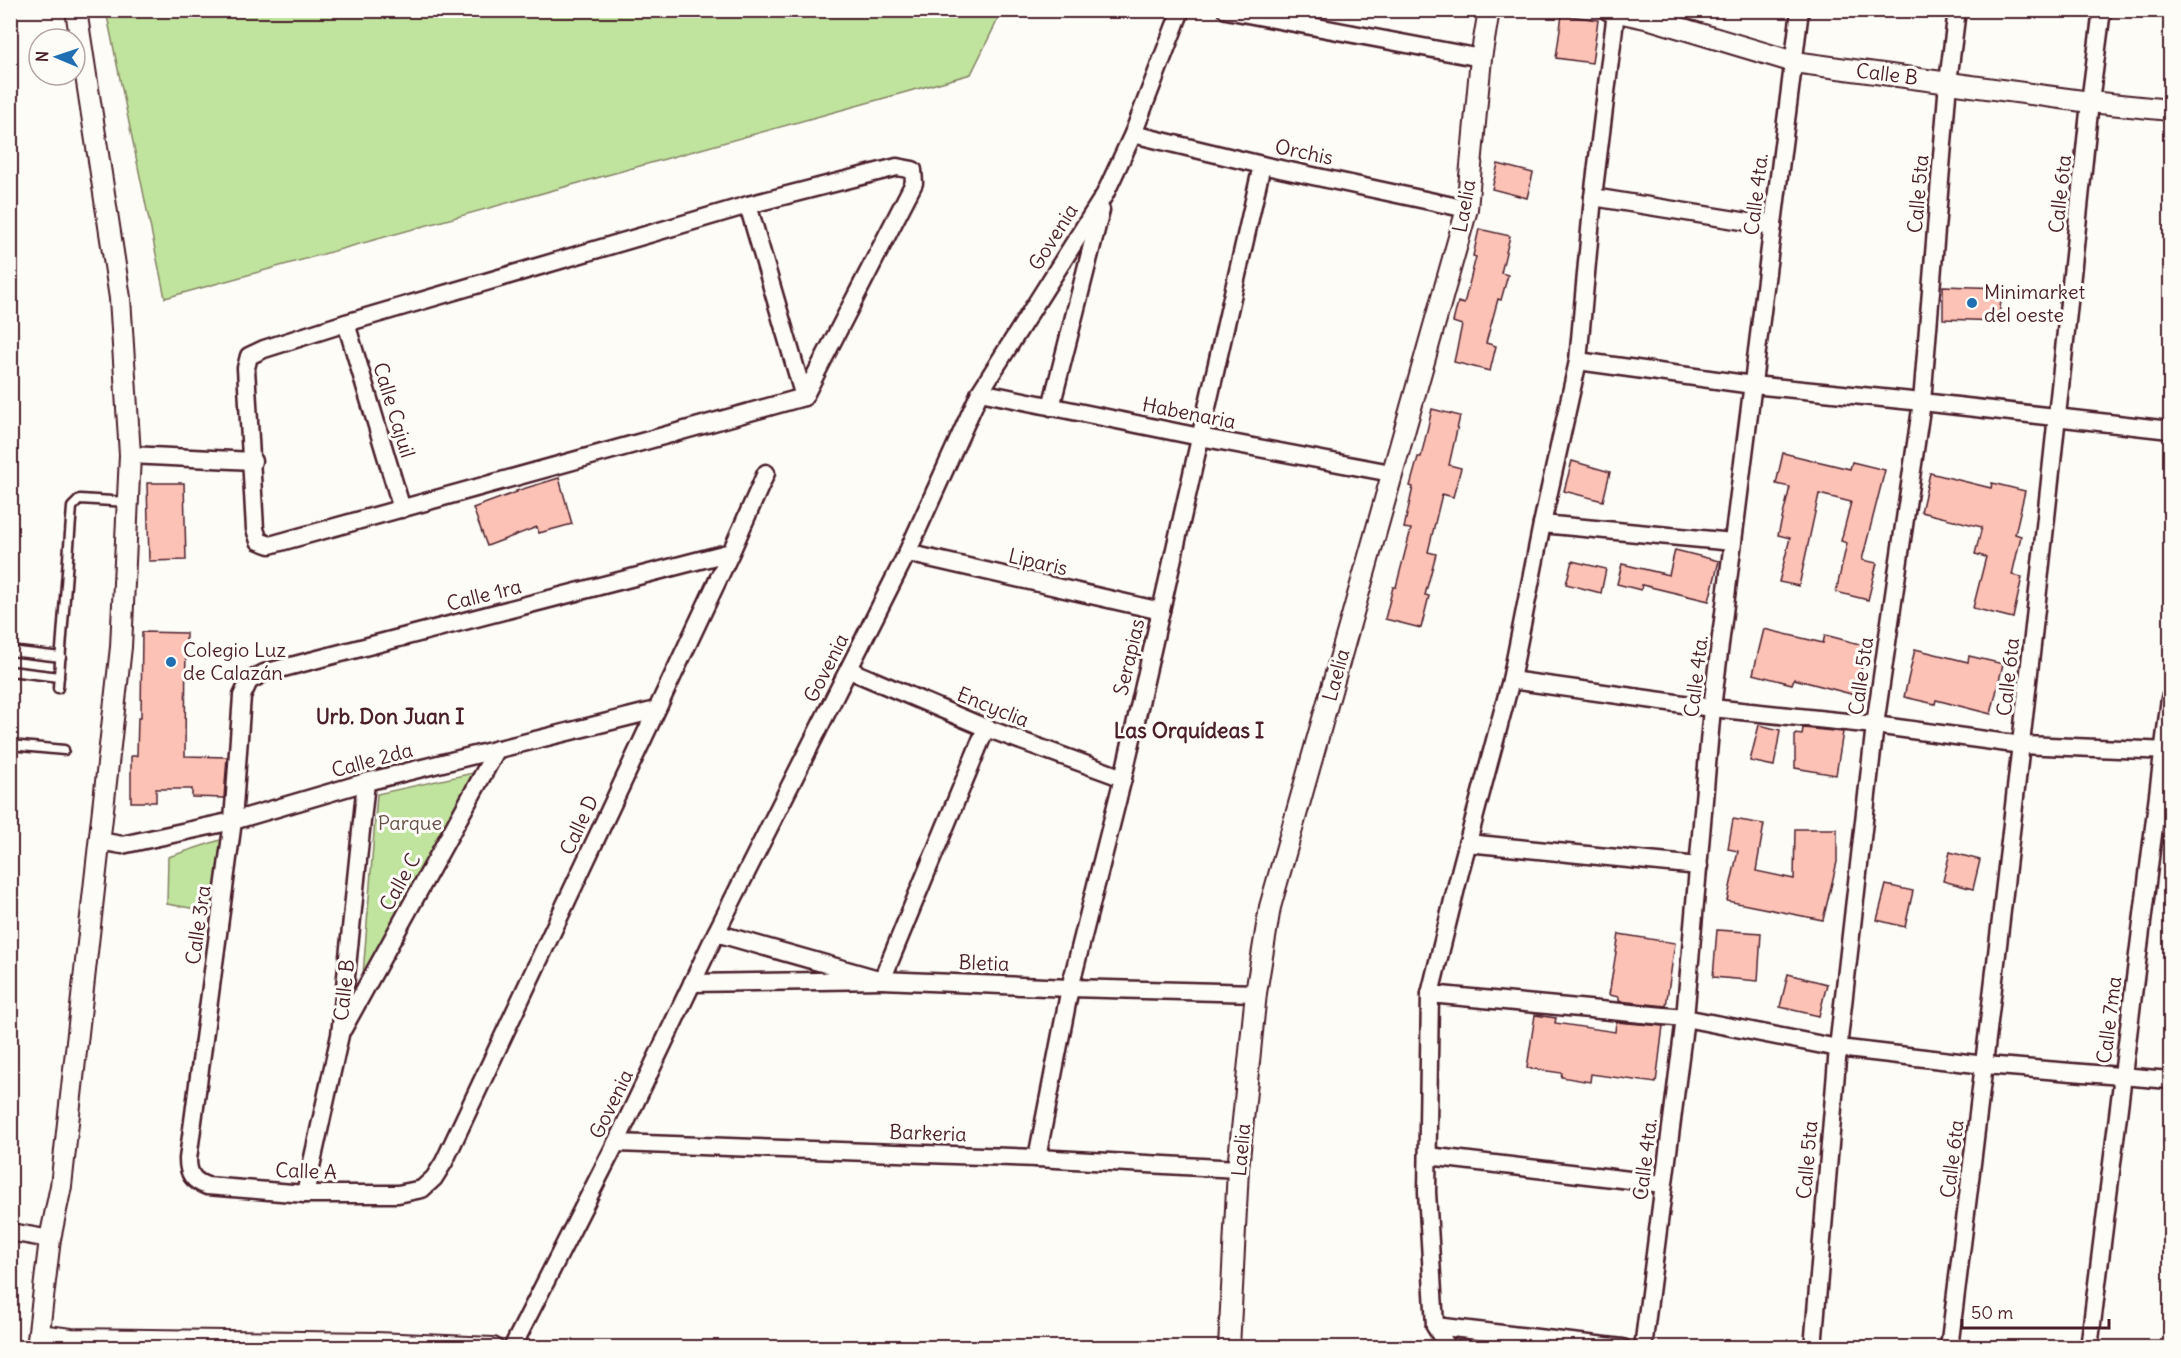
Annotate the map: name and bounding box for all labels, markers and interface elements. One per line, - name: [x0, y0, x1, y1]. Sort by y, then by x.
- north arrow: [27, 27, 87, 87]
- text: N: [32, 51, 52, 62]
- street label: Calle B: [1855, 57, 1919, 90]
- street label: Orchis: [1273, 133, 1335, 170]
- street label: Calle 4ta.: [1738, 151, 1773, 237]
- street label: Calle 5ta: [1902, 154, 1933, 234]
- street label: Calle 6ta: [2043, 154, 2076, 234]
- street label: Laelia: [1447, 178, 1480, 234]
- street label: Govenia: [1022, 199, 1083, 275]
- place label: Minimarket del oeste: [1984, 279, 2086, 327]
- marker: Minimarket del oeste: [1965, 296, 1979, 310]
- street label: Calle Cajuil: [368, 359, 421, 461]
- street label: Habenaria: [1140, 391, 1238, 434]
- street label: Liparis: [1006, 543, 1070, 580]
- street label: Calle 1ra: [444, 573, 524, 616]
- street label: Serapias: [1108, 616, 1149, 698]
- street label: Govenia: [798, 629, 853, 706]
- street label: Calle 4ta.: [1678, 633, 1713, 719]
- street label: Calle 5ta: [1843, 635, 1878, 717]
- place label: Colegio Luz de Calazán: [183, 637, 286, 685]
- street label: Calle 6ta: [1991, 637, 2024, 717]
- street label: Laelia: [1317, 646, 1354, 704]
- marker: Colegio Luz de Calazán: [164, 655, 178, 669]
- street label: Encyclia: [954, 681, 1033, 732]
- district label: Urb. Don Juan I: [316, 703, 464, 730]
- district label: Las Orquídeas I: [1114, 717, 1264, 744]
- street label: Calle 2da: [329, 737, 415, 782]
- street label: Calle D: [554, 791, 603, 859]
- park label: Parque: [378, 810, 442, 835]
- street label: Calle C: [374, 849, 426, 915]
- street label: Calle 3ra: [180, 884, 215, 966]
- street label: Bletia: [958, 949, 1010, 976]
- street label: Calle B: [328, 958, 359, 1022]
- street label: Calle 7ma: [2091, 975, 2126, 1065]
- street label: Govenia: [583, 1065, 638, 1142]
- street label: Calle 4ta.: [1627, 1116, 1662, 1202]
- street label: Calle 6ta: [1934, 1118, 1969, 1199]
- street label: Barkeria: [889, 1119, 967, 1146]
- street label: Calle 5ta: [1791, 1120, 1822, 1200]
- street label: Laelia: [1226, 1122, 1255, 1178]
- street label: Calle A: [275, 1157, 337, 1184]
- scale bar: [1962, 1292, 2109, 1330]
- text: 50 m: [1971, 1301, 2013, 1324]

